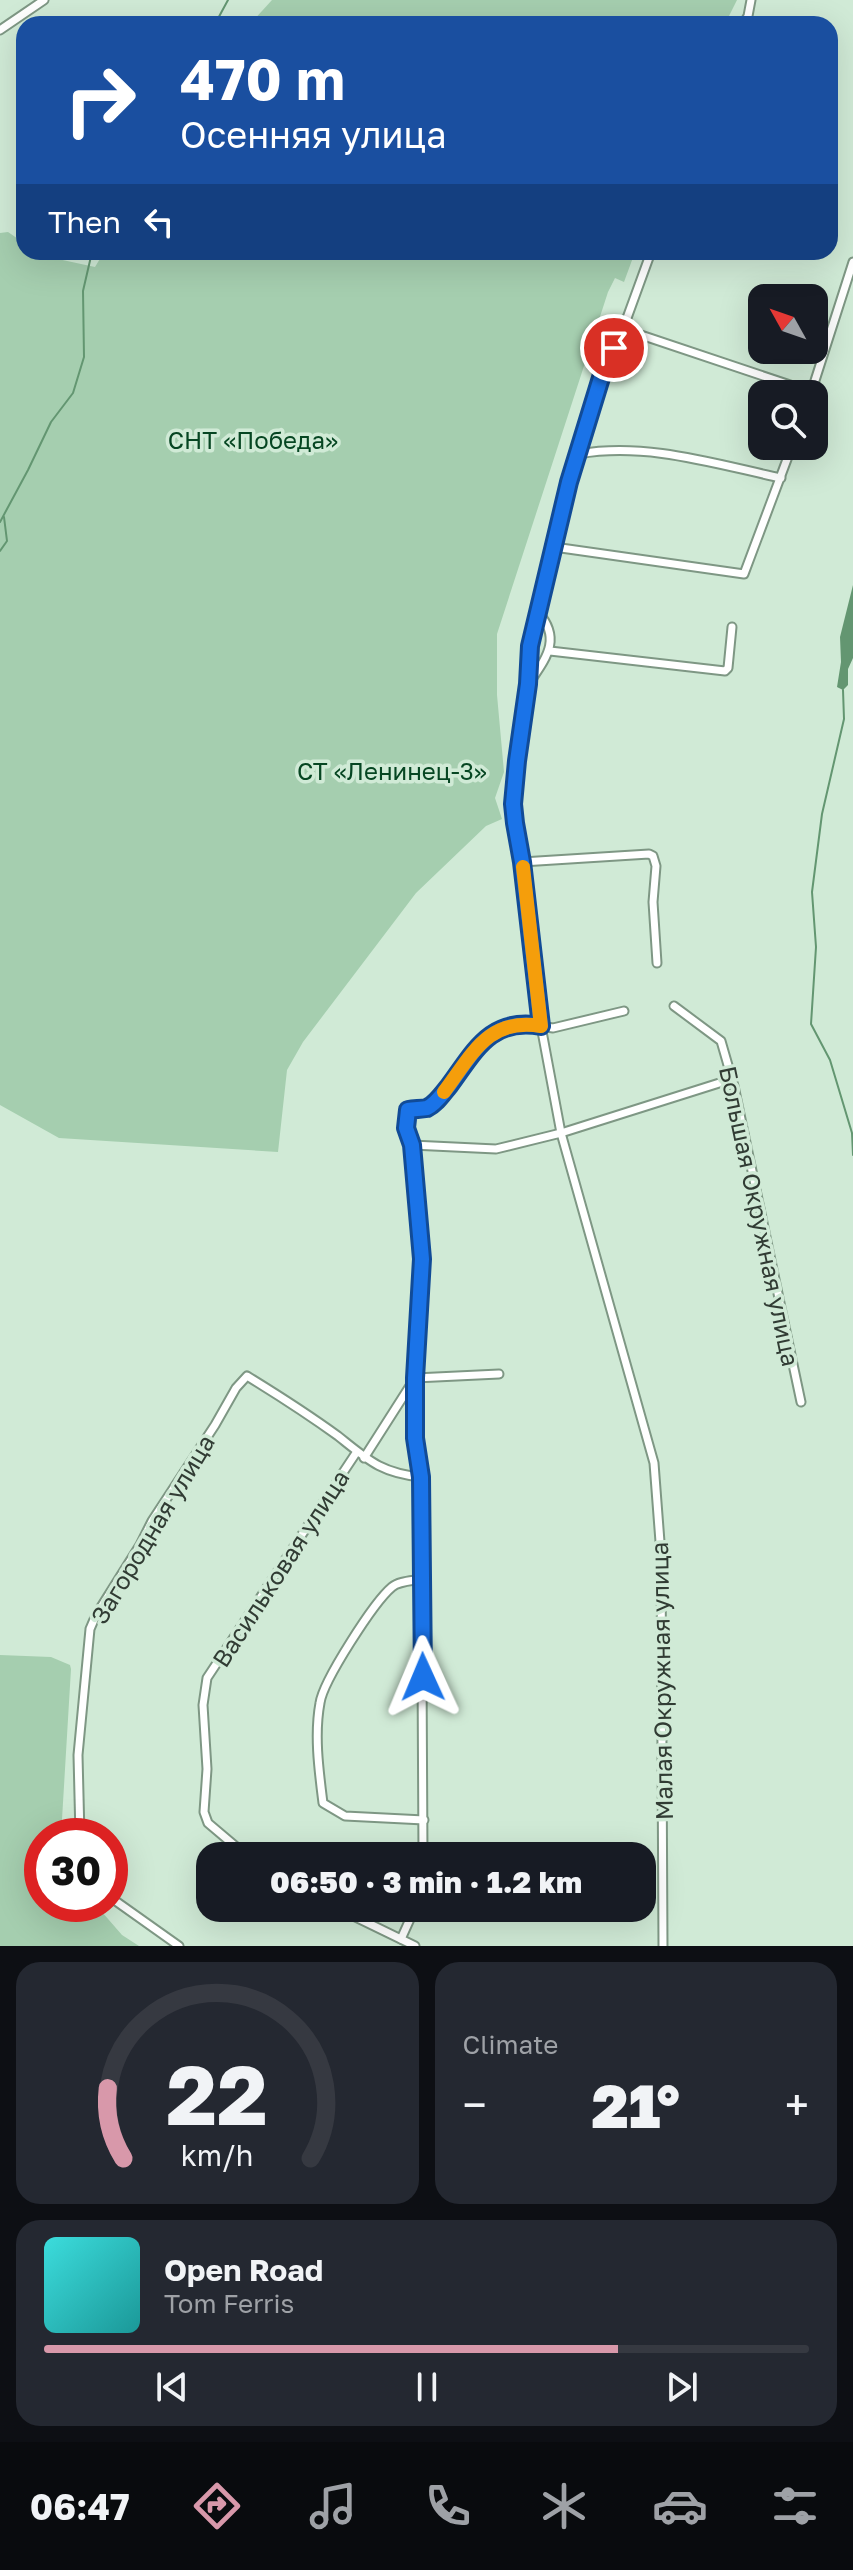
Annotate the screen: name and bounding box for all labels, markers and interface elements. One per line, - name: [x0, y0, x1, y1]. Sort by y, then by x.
- text: 470 m: [180, 45, 345, 112]
- icon: right: [48, 48, 152, 152]
- text: Осенняя улица: [180, 113, 447, 156]
- icon: left: [137, 200, 181, 244]
- text: Then: [48, 204, 121, 240]
- north arrow: [748, 284, 828, 364]
- map controls: [748, 284, 828, 460]
- pin: [580, 314, 648, 382]
- icon: arrive: [592, 326, 636, 370]
- button: search: [748, 380, 828, 460]
- park label: СНТ «Победа»: [168, 425, 338, 454]
- park label: СТ «Ленинец-3»: [297, 756, 487, 785]
- street label: Большая Окружная улица: [714, 1063, 806, 1369]
- street label: Загородная улица: [84, 1429, 220, 1629]
- street label: Васильковая улица: [206, 1464, 354, 1672]
- street label: Малая Окружная улица: [644, 1542, 678, 1820]
- position arrow: [381, 1635, 465, 1719]
- speed limit sign: 30: [24, 1818, 128, 1922]
- text: 06:50 · 3 min · 1.2 km: [270, 1864, 582, 1900]
- text: Climate: [463, 2029, 558, 2060]
- text: 22: [167, 2043, 268, 2143]
- text: 21°: [592, 2069, 680, 2141]
- text: −: [463, 2078, 487, 2131]
- text: +: [785, 2078, 809, 2131]
- text: km/h: [181, 2138, 254, 2172]
- text: Open Road: [164, 2252, 323, 2288]
- text: Tom Ferris: [164, 2288, 294, 2319]
- icon: previous: [150, 2365, 194, 2409]
- icon: pause: [405, 2365, 449, 2409]
- icon: next: [660, 2365, 704, 2409]
- icon: directions: [189, 2478, 245, 2534]
- icon: music: [305, 2478, 361, 2534]
- icon: phone: [420, 2478, 476, 2534]
- icon: climate: [536, 2478, 592, 2534]
- icon: car: [652, 2478, 708, 2534]
- icon: filters: [767, 2478, 823, 2534]
- text: 06:47: [30, 2485, 130, 2528]

